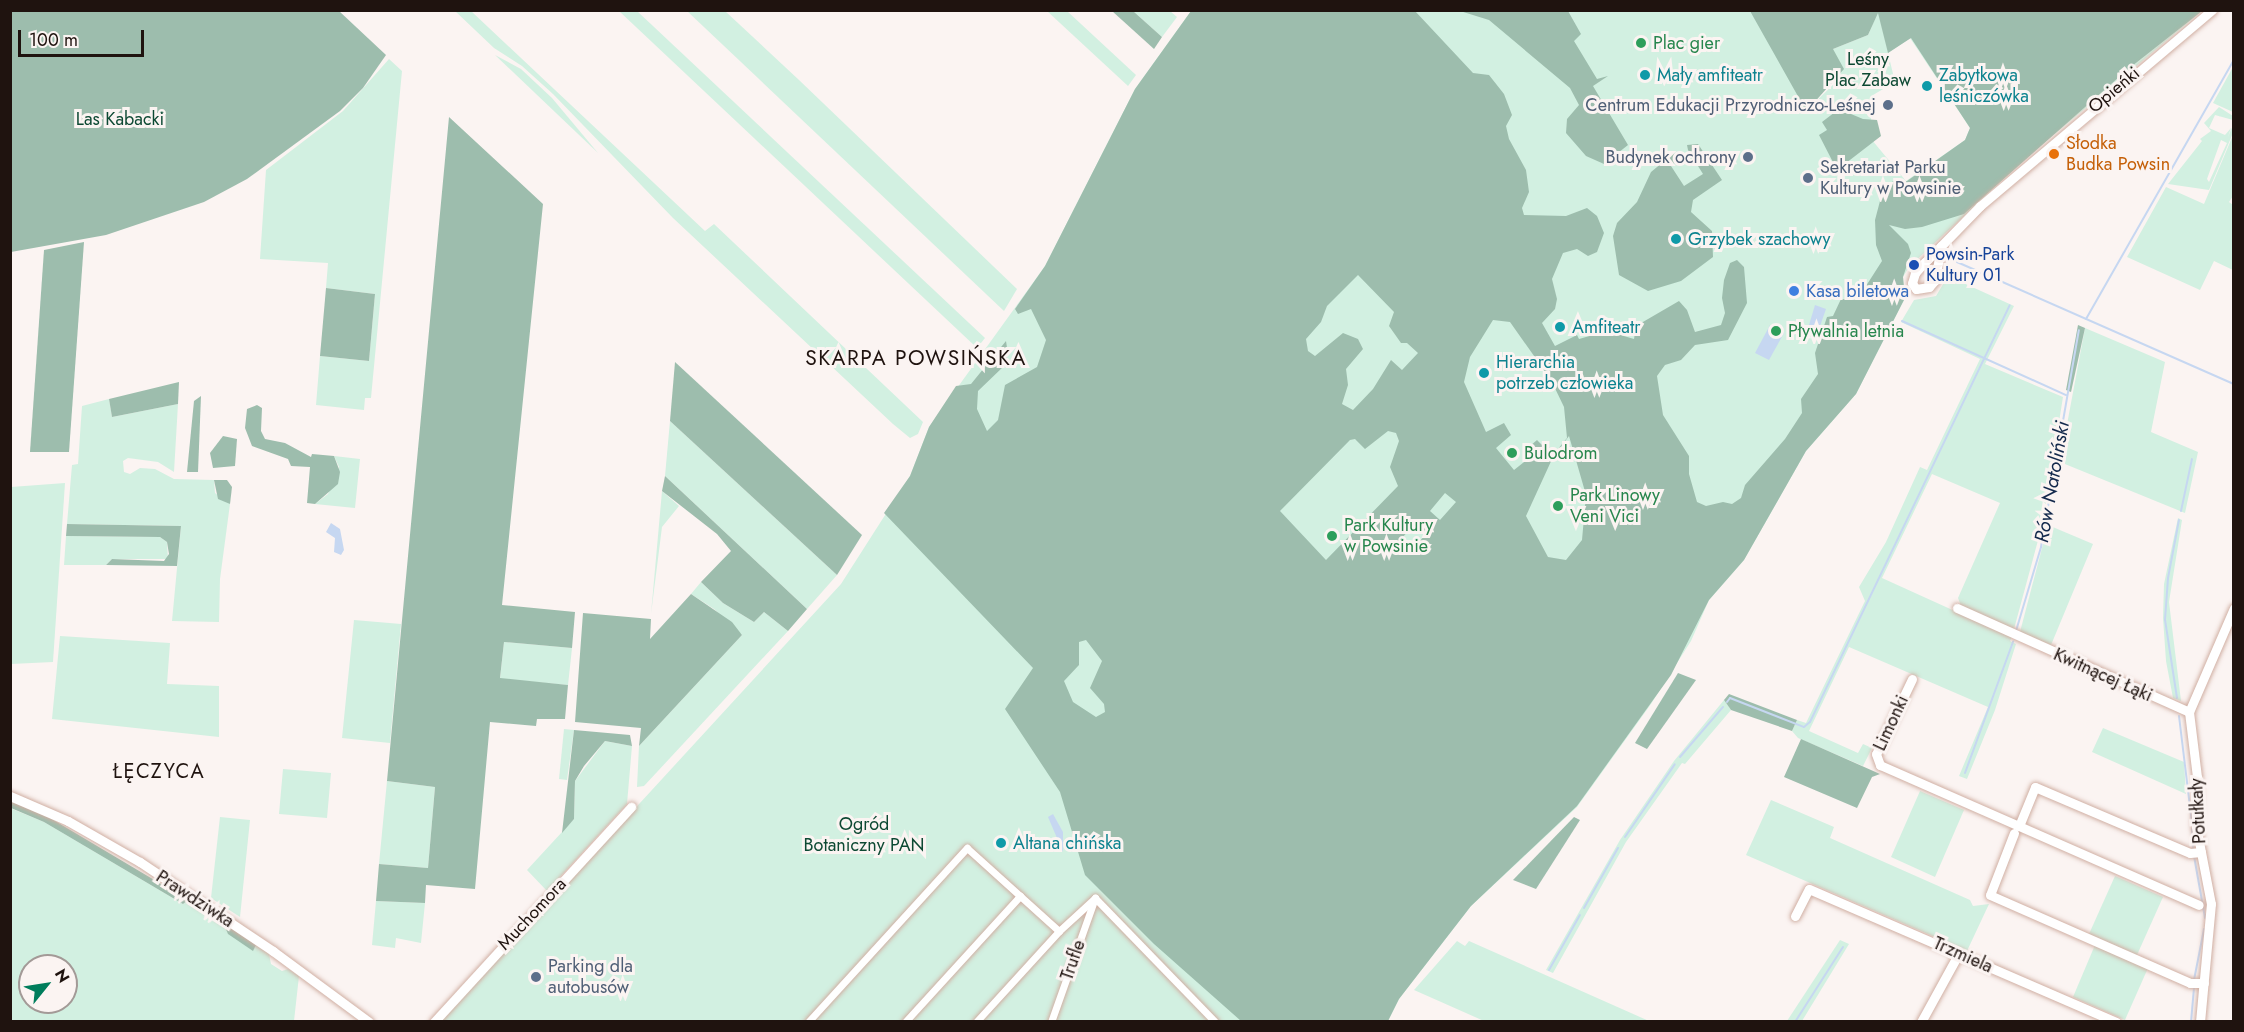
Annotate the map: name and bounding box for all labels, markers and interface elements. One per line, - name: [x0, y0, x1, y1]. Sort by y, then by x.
- scale bar: [21, 18, 147, 56]
- text: 100 m: [29, 27, 78, 53]
- place label: Plac gier: [1653, 32, 1720, 54]
- marker: Plac gier: [1634, 36, 1648, 50]
- park label: Leśny Plac Zabaw: [1825, 49, 1911, 92]
- street label: Opieńki: [2084, 62, 2144, 118]
- place label: Mały amfiteatr: [1657, 64, 1763, 86]
- place label: Zabytkowa leśniczówka: [1939, 65, 2029, 107]
- marker: Mały amfiteatr: [1638, 68, 1652, 82]
- marker: Zabytkowa leśniczówka: [1920, 79, 1934, 93]
- place label: Centrum Edukacji Przyrodniczo-Leśnej: [1585, 94, 1876, 116]
- marker: Centrum Edukacji Przyrodniczo-Leśnej: [1881, 98, 1895, 112]
- park label: Las Kabacki: [76, 108, 164, 130]
- place label: Słodka Budka Powsin: [2066, 133, 2170, 176]
- place label: Budynek ochrony: [1605, 146, 1736, 168]
- marker: Słodka Budka Powsin: [2047, 147, 2061, 161]
- marker: Budynek ochrony: [1741, 150, 1755, 164]
- place label: Sekretariat Parku Kultury w Powsinie: [1820, 157, 1961, 200]
- marker: Sekretariat Parku Kultury w Powsinie: [1801, 171, 1815, 185]
- place label: Grzybek szachowy: [1688, 228, 1830, 250]
- marker: Grzybek szachowy: [1669, 232, 1683, 246]
- place label: Powsin-Park Kultury 01: [1926, 244, 2014, 286]
- marker: Powsin-Park Kultury 01: [1907, 258, 1921, 272]
- place label: Kasa biletowa: [1806, 280, 1909, 302]
- marker: Kasa biletowa: [1787, 284, 1801, 298]
- place label: Amfiteatr: [1572, 316, 1640, 338]
- marker: Amfiteatr: [1553, 320, 1567, 334]
- place label: Pływalnia letnia: [1788, 320, 1904, 342]
- marker: Pływalnia letnia: [1769, 324, 1783, 338]
- district label: SKARPA POWSIŃSKA: [805, 345, 1027, 371]
- place label: Hierarchia potrzeb człowieka: [1496, 352, 1633, 394]
- marker: Hierarchia potrzeb człowieka: [1477, 366, 1491, 380]
- water label: Rów Natoliński: [2030, 419, 2074, 545]
- place label: Bulodrom: [1524, 442, 1597, 464]
- marker: Bulodrom: [1505, 446, 1519, 460]
- place label: Park Linowy Veni Vici: [1570, 485, 1660, 528]
- marker: Park Linowy Veni Vici: [1551, 499, 1565, 513]
- place label: Park Kultury w Powsinie: [1344, 515, 1433, 558]
- marker: Park Kultury w Powsinie: [1325, 529, 1339, 543]
- street label: Kwitnącej Łąki: [2050, 644, 2156, 706]
- street label: Limonki: [1869, 692, 1913, 754]
- district label: ŁĘCZYCA: [113, 759, 205, 783]
- street label: Potułkały: [2185, 778, 2211, 844]
- park label: Ogród Botaniczny PAN: [804, 814, 924, 856]
- place label: Altana chińska: [1013, 832, 1122, 854]
- marker: Altana chińska: [994, 836, 1008, 850]
- street label: Prawdziwka: [152, 866, 238, 932]
- street label: Muchomora: [493, 873, 571, 955]
- street label: Trzmiela: [1930, 932, 1996, 978]
- street label: Trufle: [1056, 937, 1090, 983]
- north arrow: [18, 954, 78, 1014]
- place label: Parking dla autobusów: [548, 956, 633, 998]
- text: N: [49, 964, 75, 987]
- marker: Parking dla autobusów: [529, 970, 543, 984]

